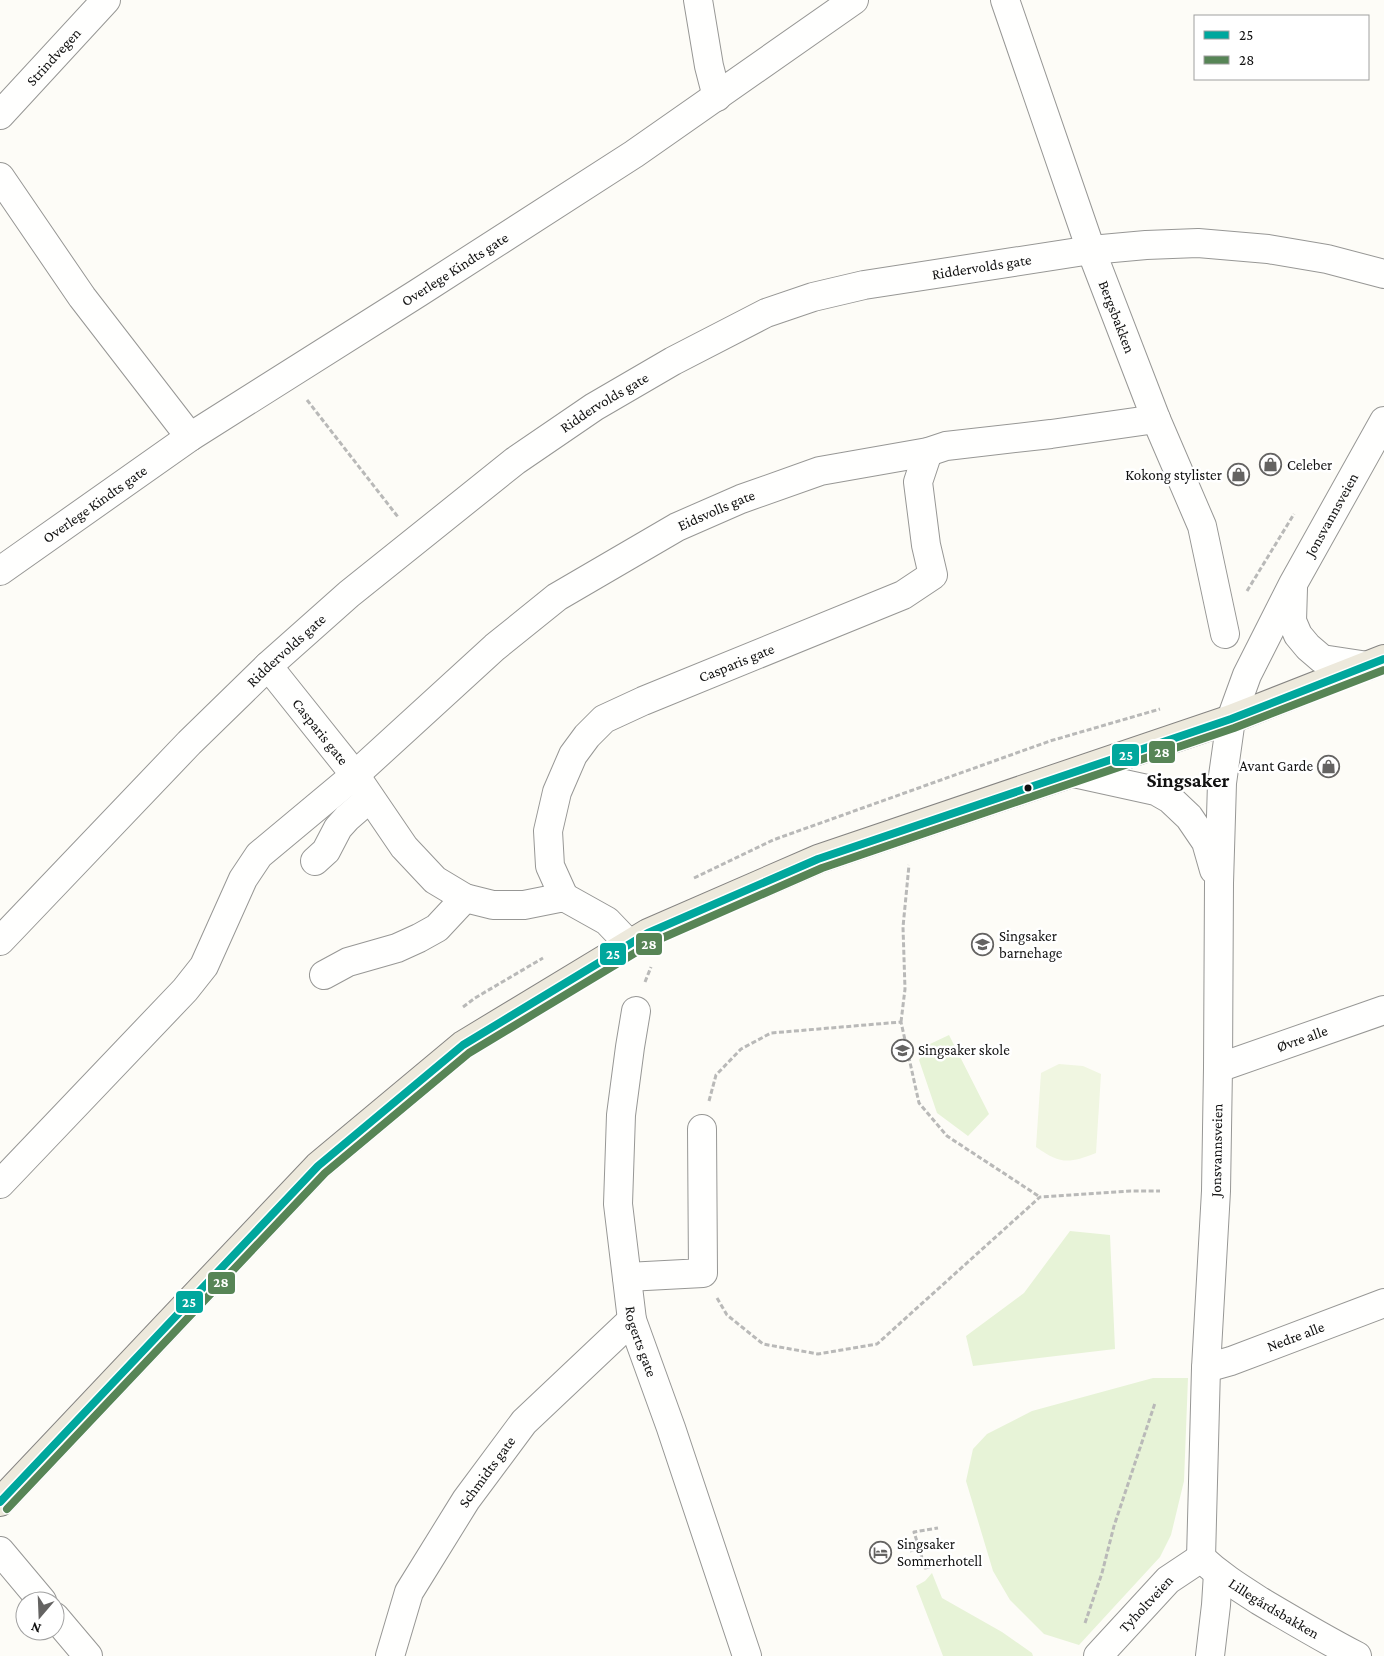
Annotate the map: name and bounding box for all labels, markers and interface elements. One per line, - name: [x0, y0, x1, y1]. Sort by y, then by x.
- legend: [1194, 15, 1369, 80]
- street label: Strindvegen: [23, 25, 84, 89]
- text: 25: [1239, 27, 1253, 43]
- text: 28: [1239, 52, 1254, 68]
- street label: Overlege Kindts gate: [399, 229, 511, 309]
- street label: Riddervolds gate: [931, 251, 1033, 282]
- street label: Bergsbakken: [1096, 278, 1138, 355]
- street label: Riddervolds gate: [557, 369, 651, 436]
- shop icon: Celeber: [1259, 453, 1283, 477]
- place label: Celeber: [1287, 457, 1333, 473]
- street label: Overlege Kindts gate: [40, 462, 150, 546]
- shop icon: Kokong stylister: [1226, 463, 1250, 487]
- place label: Kokong stylister: [1125, 467, 1223, 484]
- street label: Jonsvannsveien: [1301, 470, 1361, 562]
- street label: Eidsvolls gate: [675, 487, 757, 534]
- street label: Riddervolds gate: [244, 610, 329, 690]
- street label: Casparis gate: [696, 640, 777, 685]
- street label: Casparis gate: [289, 695, 352, 768]
- line badge: 28: [1148, 740, 1176, 764]
- line badge: 25: [1111, 743, 1140, 767]
- text: 28: [1154, 744, 1170, 760]
- text: 25: [1119, 747, 1133, 763]
- shop icon: Avant Garde: [1317, 754, 1341, 778]
- place label: Avant Garde: [1239, 758, 1313, 774]
- district label: Singsaker: [1146, 769, 1230, 791]
- unlabelled marker: [1023, 783, 1033, 793]
- place label: Singsaker barnehage: [999, 928, 1063, 962]
- line badge: 28: [635, 932, 663, 956]
- school or university icon: Singsaker barnehage: [971, 933, 995, 957]
- text: 28: [641, 936, 657, 952]
- line badge: 25: [599, 942, 627, 966]
- text: 25: [606, 946, 620, 962]
- street label: Øvre alle: [1274, 1022, 1330, 1055]
- school or university icon: Singsaker skole: [890, 1038, 914, 1062]
- place label: Singsaker skole: [918, 1042, 1010, 1059]
- street label: Jonsvannsveien: [1208, 1103, 1225, 1200]
- line badge: 28: [207, 1271, 236, 1295]
- text: 28: [213, 1274, 229, 1290]
- line badge: 25: [175, 1290, 204, 1314]
- text: 25: [182, 1294, 196, 1310]
- street label: Rogerts gate: [622, 1305, 660, 1379]
- street label: Nedre alle: [1265, 1318, 1327, 1355]
- street label: Schmidts gate: [455, 1433, 519, 1510]
- place label: Singsaker Sommerhotell: [897, 1536, 982, 1569]
- hotel icon: Singsaker Sommerhotell: [869, 1541, 893, 1565]
- street label: Tyholtveien: [1116, 1572, 1176, 1635]
- street label: Lillegårdsbakken: [1226, 1575, 1322, 1642]
- north arrow: [15, 1591, 65, 1641]
- text: N: [28, 1619, 43, 1637]

